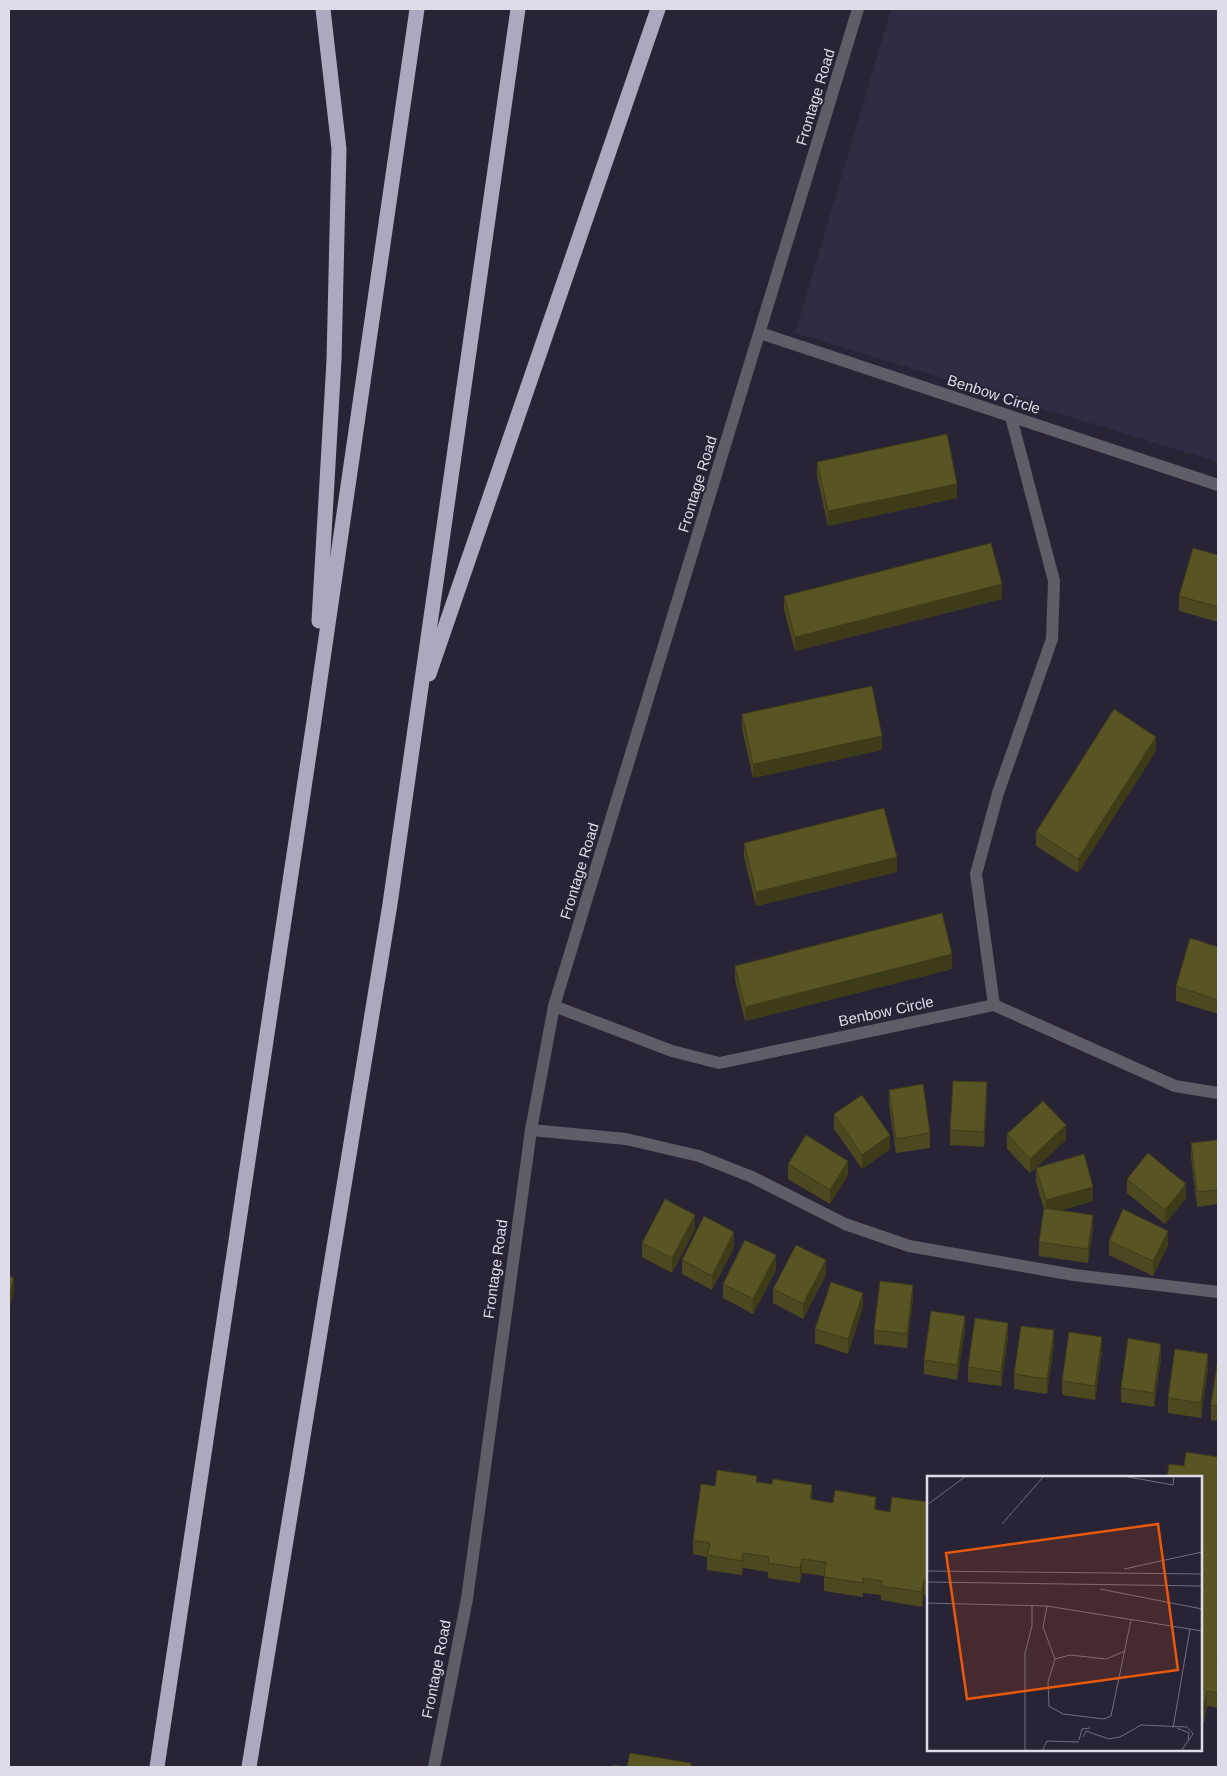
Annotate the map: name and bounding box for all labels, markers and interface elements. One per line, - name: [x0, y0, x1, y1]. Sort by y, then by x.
- street label: Frontage Road: [792, 47, 838, 147]
- street label: Benbow Circle: [945, 371, 1043, 417]
- street label: Frontage Road: [674, 434, 720, 534]
- street label: Frontage Road: [556, 821, 602, 921]
- street label: Benbow Circle: [837, 993, 935, 1029]
- street label: Frontage Road: [480, 1218, 510, 1320]
- inset map: [927, 1476, 1202, 1751]
- street label: Frontage Road: [418, 1618, 454, 1720]

